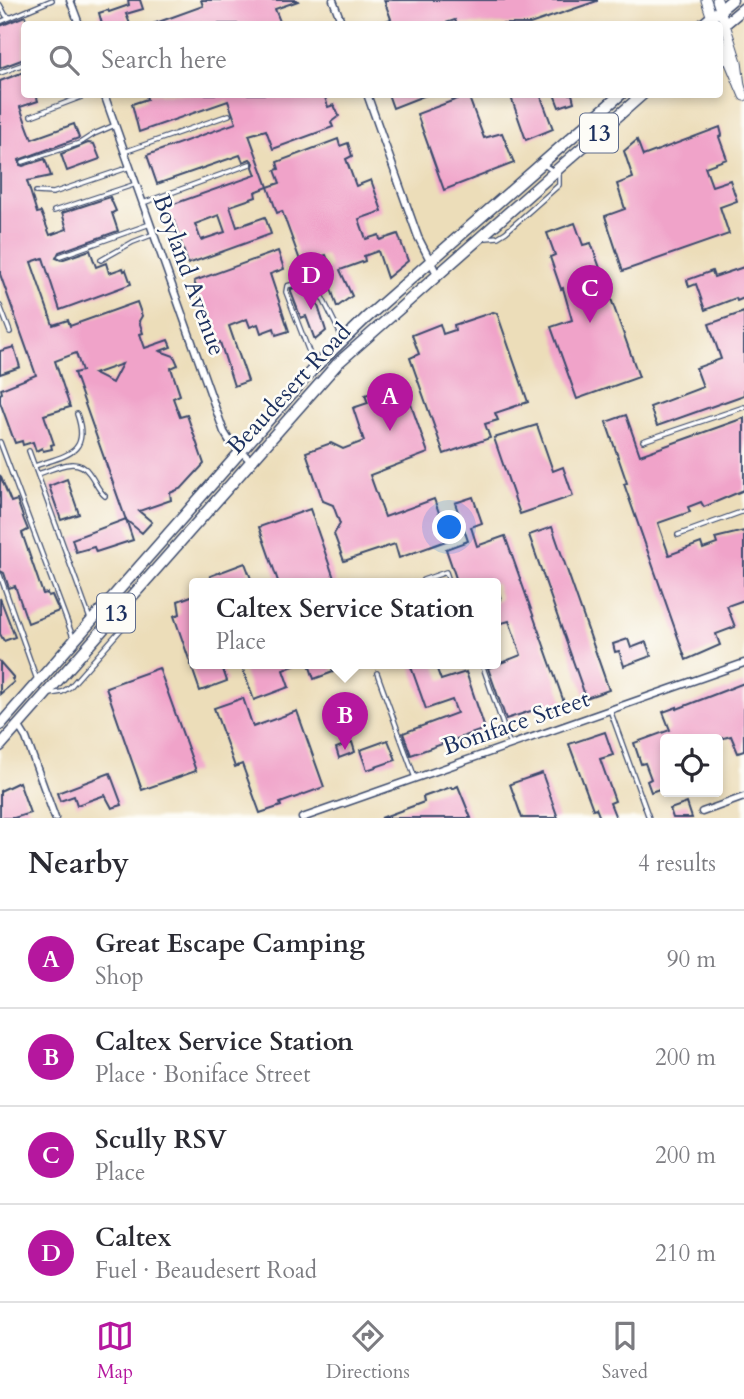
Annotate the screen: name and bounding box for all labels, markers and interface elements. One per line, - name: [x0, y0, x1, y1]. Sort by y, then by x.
- search box: [21, 21, 723, 98]
- icon: search: [45, 41, 83, 79]
- text: Search here: [101, 42, 227, 77]
- road number: 13: [580, 114, 618, 152]
- street label: Boyland Avenue: [145, 190, 233, 360]
- pin: D: [288, 252, 334, 310]
- pin: C: [567, 265, 613, 323]
- street label: Beaudesert Road: [219, 316, 359, 462]
- pin: A: [367, 373, 413, 431]
- your location: [432, 510, 466, 544]
- popup: [189, 578, 501, 669]
- text: Caltex Service Station: [216, 591, 474, 626]
- road number: 13: [97, 594, 135, 632]
- text: Place: [216, 626, 266, 657]
- street label: Boniface Street: [438, 682, 594, 764]
- pin: B: [322, 692, 368, 750]
- map controls: [660, 734, 723, 797]
- button: locate: [660, 734, 723, 797]
- text: Nearby: [28, 843, 129, 884]
- text: 4 results: [638, 848, 716, 879]
- text: Great Escape Camping: [95, 926, 365, 961]
- text: A: [42, 944, 60, 975]
- text: 90 m: [667, 944, 716, 975]
- text: Shop: [95, 961, 144, 992]
- text: Caltex Service Station: [95, 1024, 353, 1059]
- text: B: [43, 1042, 59, 1073]
- text: 200 m: [655, 1042, 716, 1073]
- text: Place · Boniface Street: [95, 1059, 311, 1090]
- text: Scully RSV: [95, 1122, 227, 1157]
- text: C: [42, 1140, 60, 1171]
- text: 200 m: [655, 1140, 716, 1171]
- text: Place: [95, 1157, 145, 1188]
- text: Caltex: [95, 1220, 172, 1255]
- text: D: [41, 1238, 61, 1269]
- text: 210 m: [655, 1238, 716, 1269]
- text: Fuel · Beaudesert Road: [95, 1255, 317, 1286]
- tab: Map: [96, 1317, 134, 1385]
- tab: Directions: [326, 1317, 410, 1385]
- tab: Saved: [602, 1317, 648, 1385]

